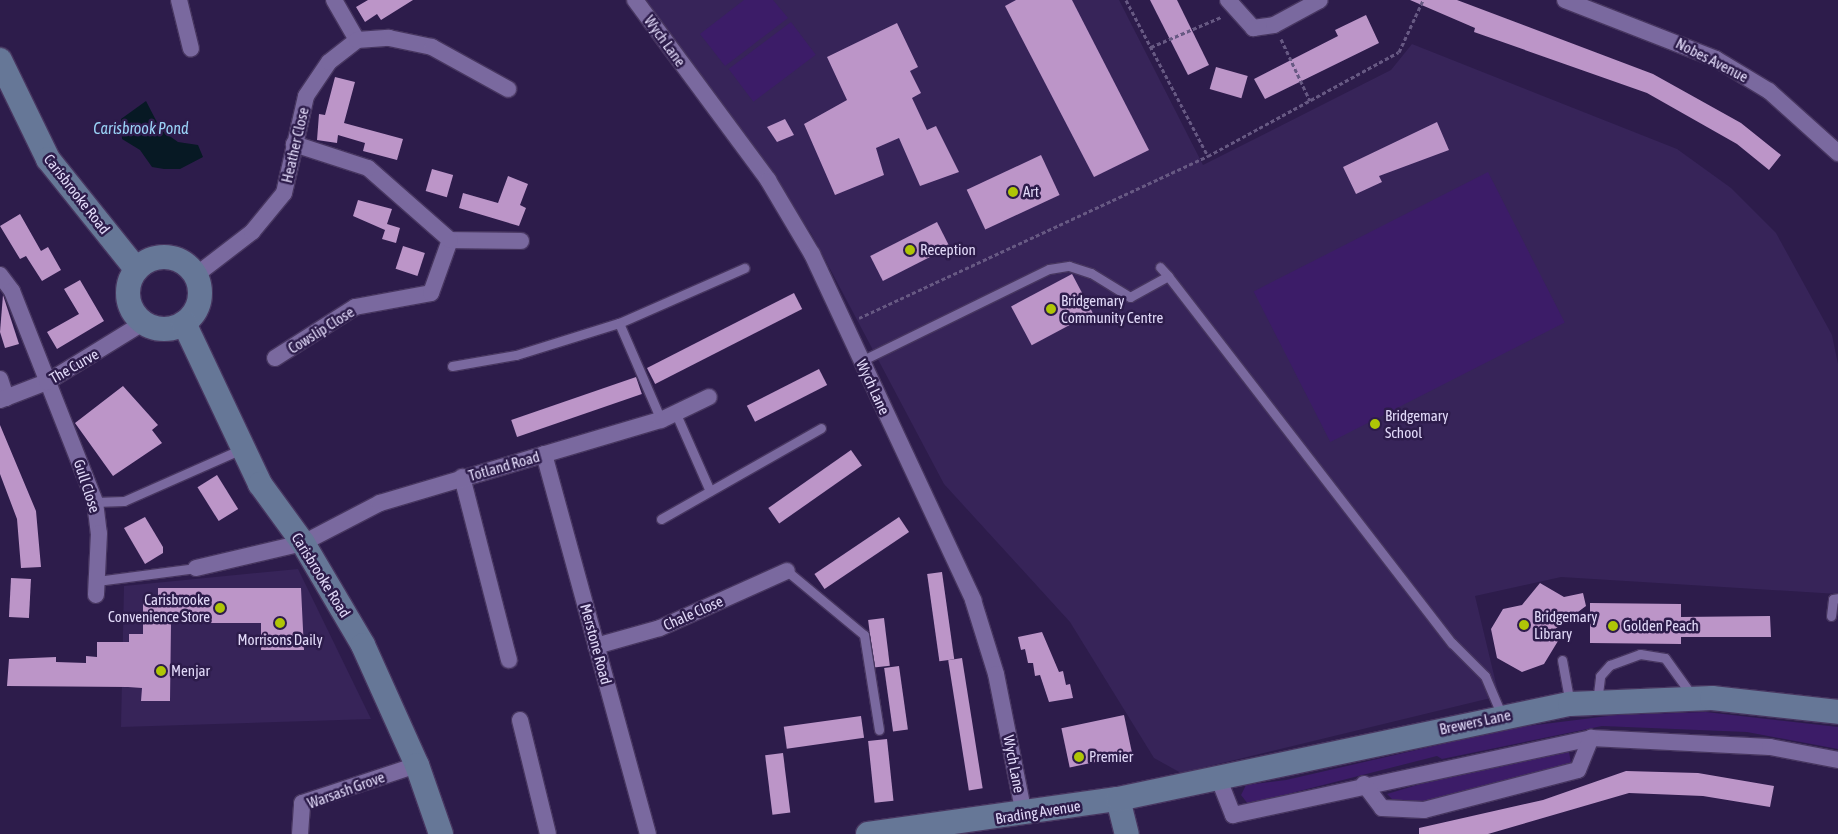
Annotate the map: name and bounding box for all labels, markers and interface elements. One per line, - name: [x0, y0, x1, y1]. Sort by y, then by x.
- street label: Wych Lane: [640, 12, 690, 70]
- street label: Nobes Avenue: [1673, 34, 1751, 86]
- street label: Heather Close: [278, 105, 312, 185]
- water label: Carisbrook Pond: [93, 118, 189, 138]
- street label: Carisbrooke Road: [40, 151, 114, 237]
- place label: Art: [1023, 183, 1039, 201]
- marker: Art: [1007, 186, 1019, 198]
- place label: Reception: [920, 241, 976, 259]
- marker: Reception: [904, 244, 916, 256]
- place label: Bridgemary Community Centre: [1061, 291, 1163, 326]
- street label: Cowslip Close: [285, 303, 357, 357]
- marker: Bridgemary Community Centre: [1045, 303, 1057, 315]
- street label: The Curve: [46, 345, 102, 387]
- street label: Wych Lane: [852, 357, 894, 417]
- place label: Bridgemary School: [1385, 406, 1448, 441]
- marker: Bridgemary School: [1369, 418, 1381, 430]
- street label: Totland Road: [466, 447, 542, 485]
- street label: Gull Close: [70, 457, 104, 515]
- street label: Carisbrooke Road: [288, 529, 354, 621]
- place label: Carisbrooke Convenience Store: [108, 590, 210, 625]
- street label: Chale Close: [660, 592, 726, 634]
- marker: Carisbrooke Convenience Store: [214, 602, 226, 614]
- street label: Merstone Road: [577, 602, 615, 686]
- place label: Bridgemary Library: [1534, 607, 1597, 642]
- marker: Morrisons Daily: [274, 617, 286, 629]
- place label: Golden Peach: [1623, 617, 1699, 635]
- marker: Bridgemary Library: [1518, 619, 1530, 631]
- marker: Golden Peach: [1607, 620, 1619, 632]
- place label: Morrisons Daily: [237, 631, 323, 649]
- place label: Menjar: [171, 662, 210, 680]
- marker: Menjar: [155, 665, 167, 677]
- street label: Brewers Lane: [1438, 706, 1512, 738]
- street label: Wych Lane: [1000, 733, 1028, 795]
- place label: Premier: [1089, 748, 1133, 766]
- marker: Premier: [1073, 751, 1085, 763]
- street label: Warsash Grove: [305, 768, 387, 812]
- street label: Brading Avenue: [994, 796, 1082, 828]

